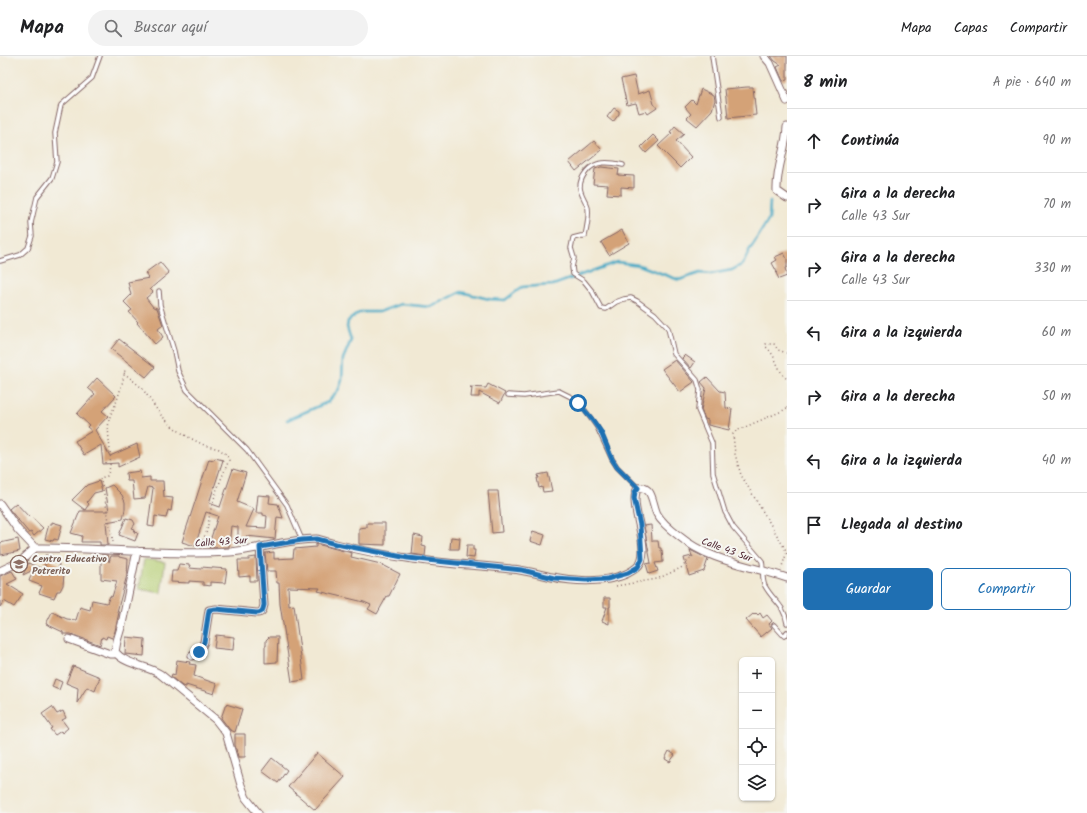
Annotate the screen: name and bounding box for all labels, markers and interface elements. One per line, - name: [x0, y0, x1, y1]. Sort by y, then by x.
- search box: [88, 10, 368, 46]
- text: Mapa: [20, 13, 64, 43]
- text: Buscar aquí: [134, 16, 207, 40]
- icon: search: [102, 17, 124, 39]
- text: Mapa: [901, 17, 932, 39]
- text: Capas: [954, 17, 988, 39]
- text: Compartir: [1010, 17, 1067, 39]
- text: 8 min: [803, 69, 847, 96]
- text: A pie · 640 m: [993, 72, 1071, 93]
- text: Continúa: [841, 129, 899, 153]
- icon: ahead: [803, 130, 825, 152]
- text: 90 m: [1043, 130, 1071, 151]
- text: Gira a la derecha: [841, 182, 955, 206]
- icon: right: [803, 194, 825, 216]
- text: 70 m: [1043, 194, 1071, 215]
- text: Calle 43 Sur: [841, 206, 910, 227]
- text: Gira a la derecha: [841, 246, 955, 270]
- icon: right: [803, 258, 825, 280]
- text: 330 m: [1034, 258, 1071, 279]
- text: Calle 43 Sur: [841, 270, 910, 291]
- text: Gira a la izquierda: [841, 321, 962, 345]
- icon: left: [803, 322, 825, 344]
- text: 60 m: [1042, 322, 1071, 343]
- text: Gira a la derecha: [841, 385, 955, 409]
- icon: right: [803, 386, 825, 408]
- text: 50 m: [1042, 386, 1071, 407]
- route start: [569, 394, 587, 412]
- text: Gira a la izquierda: [841, 449, 962, 473]
- icon: left: [803, 450, 825, 472]
- text: 40 m: [1042, 450, 1071, 471]
- text: Llegada al destino: [841, 513, 963, 537]
- icon: arrive: [803, 514, 825, 536]
- street label: Calle 43 Sur: [194, 532, 249, 552]
- street label: Calle 43 Sur: [699, 533, 755, 567]
- place label: Centro Educativo Potrerito: [32, 551, 107, 579]
- school or university icon: Centro Educativo Potrerito: [9, 554, 29, 574]
- button: Guardar: [803, 568, 933, 610]
- button: Compartir: [941, 568, 1071, 610]
- route end: [190, 643, 208, 661]
- map controls: [739, 657, 775, 801]
- button: +: [739, 657, 775, 693]
- button: −: [739, 693, 775, 729]
- button: locate: [739, 729, 775, 765]
- button: layers: [739, 765, 775, 801]

